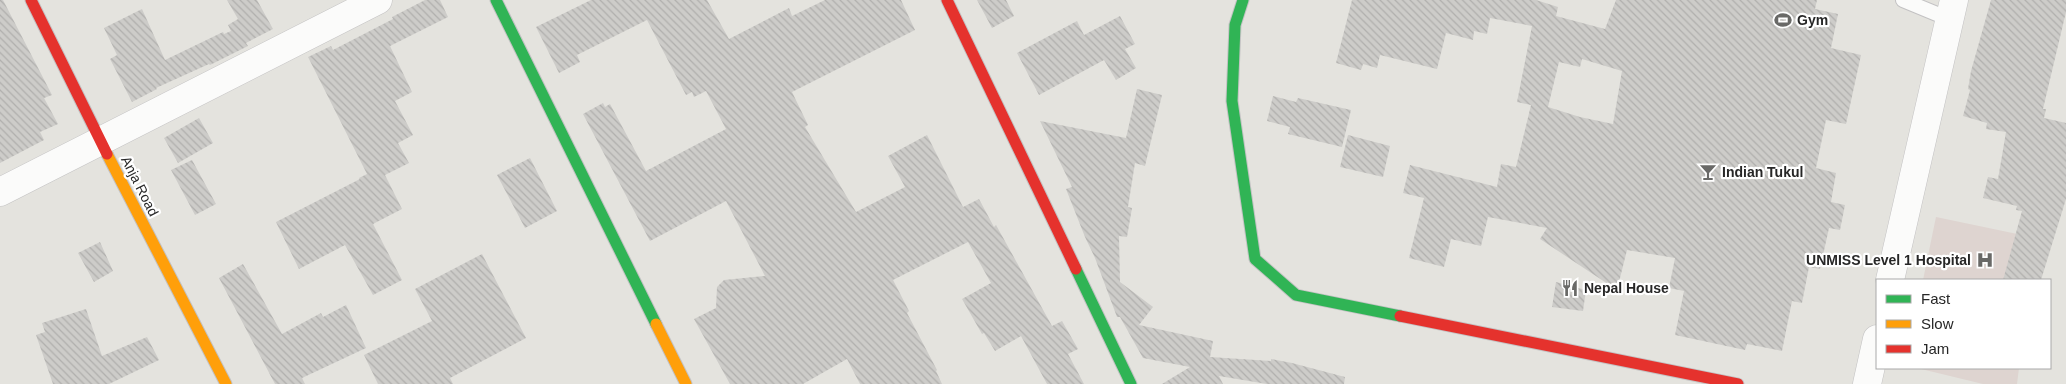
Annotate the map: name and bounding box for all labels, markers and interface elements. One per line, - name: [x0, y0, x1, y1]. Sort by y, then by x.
- sports icon: Gym: [1773, 10, 1793, 30]
- place label: Gym: [1797, 12, 1828, 28]
- street label: Anja Road: [118, 153, 162, 219]
- bar icon: Indian Tukul: [1698, 162, 1718, 182]
- place label: Indian Tukul: [1722, 164, 1803, 180]
- hospital icon: UNMISS Level 1 Hospital: [1975, 250, 1995, 270]
- place label: UNMISS Level 1 Hospital: [1806, 252, 1971, 268]
- restaurant icon: Nepal House: [1560, 278, 1580, 298]
- legend: [1876, 279, 2051, 369]
- place label: Nepal House: [1584, 280, 1669, 296]
- text: Fast: [1921, 290, 1951, 307]
- text: Slow: [1921, 315, 1954, 332]
- text: Jam: [1921, 340, 1949, 357]

